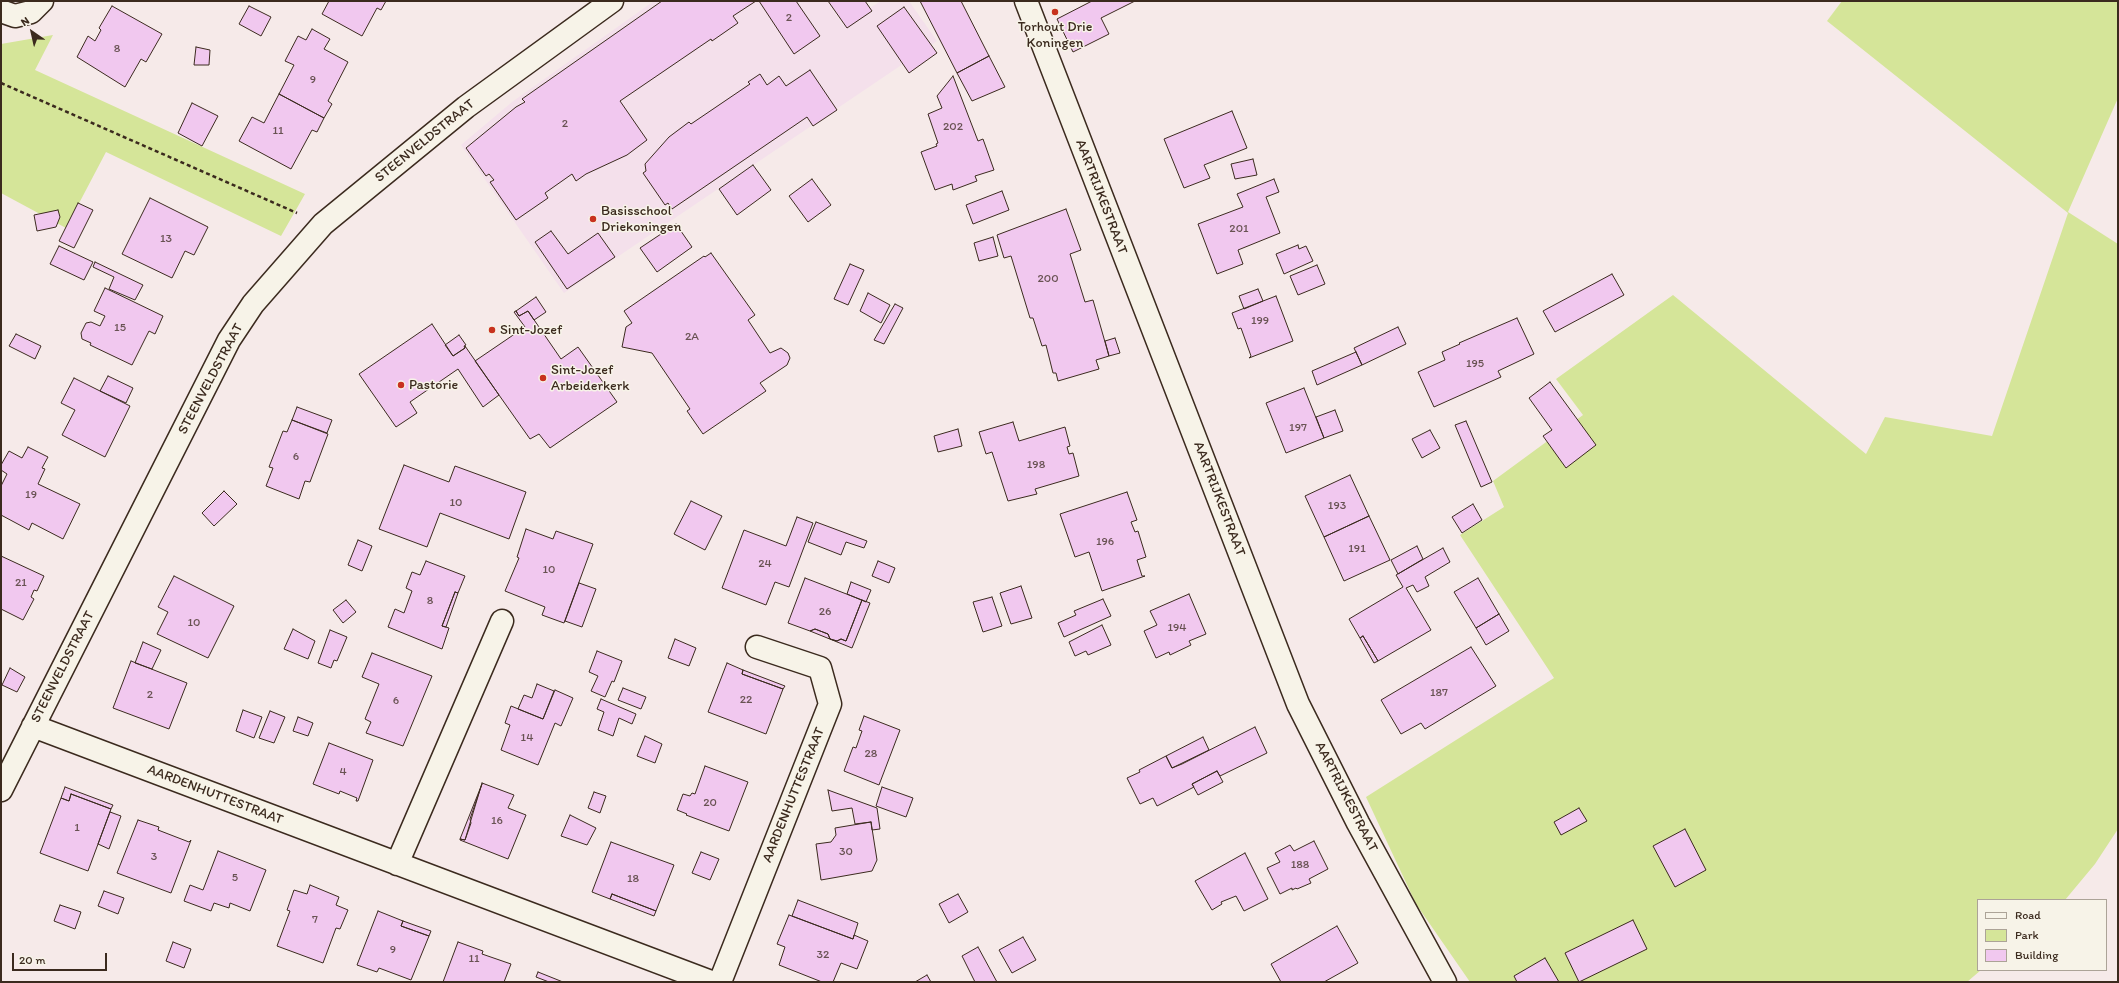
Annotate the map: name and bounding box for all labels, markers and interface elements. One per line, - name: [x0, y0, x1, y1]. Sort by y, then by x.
- marker: Torhout Drie Koningen: [1050, 7, 1060, 17]
- house number: 2: [786, 11, 792, 25]
- north arrow: [12, 12, 52, 52]
- text: N: [18, 14, 32, 29]
- place label: Torhout Drie Koningen: [1018, 19, 1092, 52]
- house number: 8: [114, 42, 120, 56]
- house number: 9: [310, 73, 316, 87]
- street label: STEENVELDSTRAAT: [372, 96, 478, 186]
- house number: 2: [562, 117, 568, 131]
- house number: 202: [943, 120, 963, 134]
- house number: 11: [272, 124, 284, 138]
- street label: AARTRIJKESTRAAT: [1071, 137, 1131, 257]
- place label: Basisschool Driekoningen: [601, 203, 681, 236]
- marker: Basisschool Driekoningen: [588, 214, 598, 224]
- house number: 201: [1229, 222, 1249, 236]
- house number: 13: [160, 232, 172, 246]
- house number: 200: [1037, 272, 1059, 286]
- house number: 199: [1251, 314, 1269, 328]
- house number: 15: [114, 321, 126, 335]
- street label: STEENVELDSTRAAT: [175, 321, 247, 437]
- place label: Sint-Jozef: [500, 322, 562, 338]
- marker: Sint-Jozef: [487, 325, 497, 335]
- house number: 2A: [685, 330, 699, 344]
- house number: 195: [1466, 357, 1484, 371]
- place label: Sint-Jozef Arbeiderkerk: [551, 362, 630, 394]
- marker: Sint-Jozef Arbeiderkerk: [538, 373, 548, 383]
- place label: Pastorie: [409, 377, 458, 393]
- marker: Pastorie: [396, 380, 406, 390]
- house number: 197: [1289, 421, 1307, 435]
- street label: AARTRIJKESTRAAT: [1189, 439, 1249, 559]
- house number: 6: [293, 450, 299, 464]
- house number: 198: [1027, 458, 1045, 472]
- house number: 19: [25, 488, 37, 502]
- house number: 10: [450, 496, 462, 510]
- house number: 193: [1328, 499, 1346, 513]
- house number: 196: [1096, 535, 1114, 549]
- house number: 191: [1348, 542, 1366, 556]
- house number: 24: [758, 557, 772, 571]
- house number: 10: [543, 563, 555, 577]
- house number: 21: [15, 576, 27, 590]
- house number: 8: [427, 594, 433, 608]
- house number: 26: [819, 605, 831, 619]
- street label: STEENVELDSTRAAT: [28, 608, 98, 726]
- house number: 10: [188, 616, 200, 630]
- house number: 194: [1167, 621, 1187, 635]
- house number: 187: [1430, 686, 1448, 700]
- house number: 2: [147, 688, 153, 702]
- house number: 22: [740, 693, 752, 707]
- house number: 6: [393, 694, 399, 708]
- street label: AARDENHUTTESTRAAT: [759, 725, 829, 865]
- house number: 14: [521, 731, 533, 745]
- street label: AARTRIJKESTRAAT: [1311, 739, 1381, 855]
- house number: 28: [865, 747, 877, 761]
- street label: AARDENHUTTESTRAAT: [145, 761, 285, 829]
- house number: 4: [339, 765, 347, 779]
- house number: 20: [703, 796, 717, 810]
- house number: 16: [491, 814, 503, 828]
- house number: 1: [74, 821, 80, 835]
- house number: 30: [839, 845, 853, 859]
- house number: 3: [151, 850, 157, 864]
- house number: 188: [1291, 858, 1309, 872]
- house number: 5: [232, 871, 238, 885]
- house number: 18: [627, 872, 639, 886]
- legend: [1977, 899, 2107, 971]
- text: Road: [2015, 908, 2041, 922]
- house number: 7: [312, 913, 318, 927]
- text: Park: [2015, 928, 2039, 942]
- house number: 9: [390, 943, 396, 957]
- scale bar: [14, 945, 109, 971]
- house number: 32: [817, 948, 829, 962]
- text: Building: [2015, 948, 2058, 962]
- house number: 11: [468, 952, 480, 966]
- text: 20 m: [19, 953, 46, 967]

